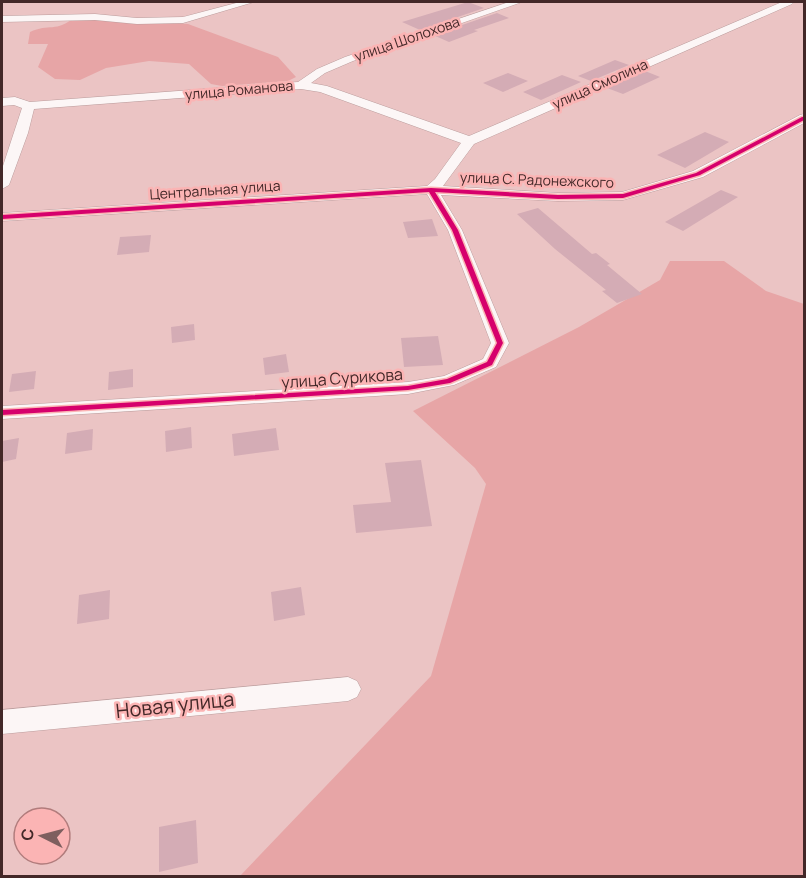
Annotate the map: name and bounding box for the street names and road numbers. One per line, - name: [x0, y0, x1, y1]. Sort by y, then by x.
- street label: улица Шолохова: [352, 12, 462, 65]
- street label: улица Смолина: [549, 54, 650, 113]
- street label: улица Романова: [184, 75, 294, 104]
- street label: улица С. Радонежского: [460, 167, 614, 192]
- street label: Центральная улица: [149, 175, 281, 204]
- street label: улица Сурикова: [281, 363, 403, 393]
- street label: Новая улица: [114, 685, 235, 724]

